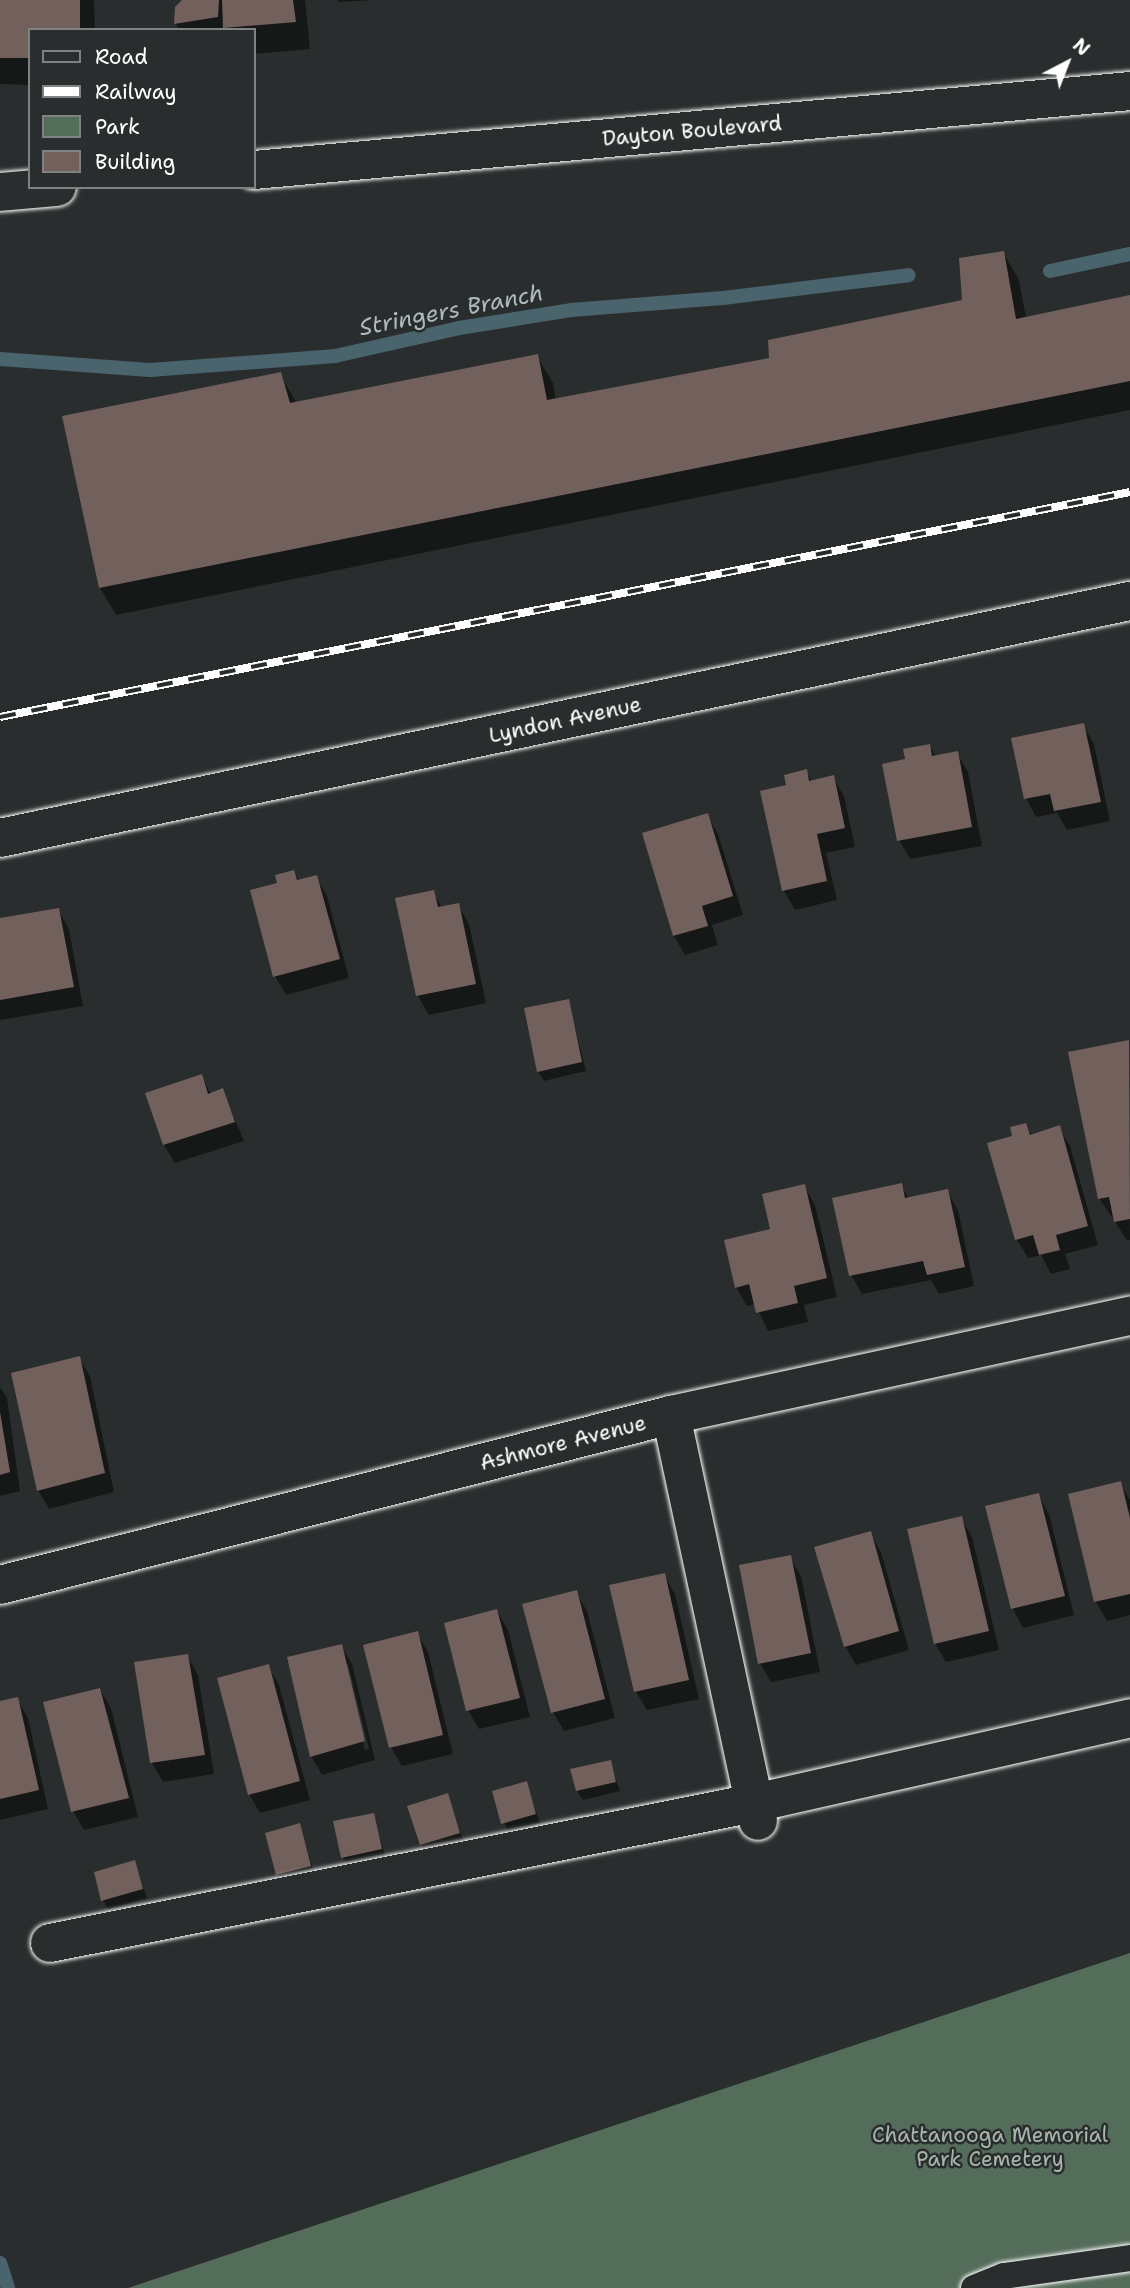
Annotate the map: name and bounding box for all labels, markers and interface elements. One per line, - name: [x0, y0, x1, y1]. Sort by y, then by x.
- legend: [28, 28, 256, 189]
- north arrow: [1032, 28, 1102, 98]
- text: N: [1067, 33, 1095, 61]
- text: Road: [95, 43, 148, 71]
- text: Railway: [95, 78, 177, 106]
- street label: Dayton Boulevard: [601, 111, 783, 151]
- text: Park: [95, 113, 140, 141]
- text: Building: [95, 148, 175, 176]
- water label: Stringers Branch: [357, 279, 545, 341]
- street label: Lyndon Avenue: [486, 692, 644, 748]
- street label: Ashmore Avenue: [477, 1410, 649, 1476]
- park label: Chattanooga Memorial Park Cemetery: [872, 2122, 1108, 2172]

